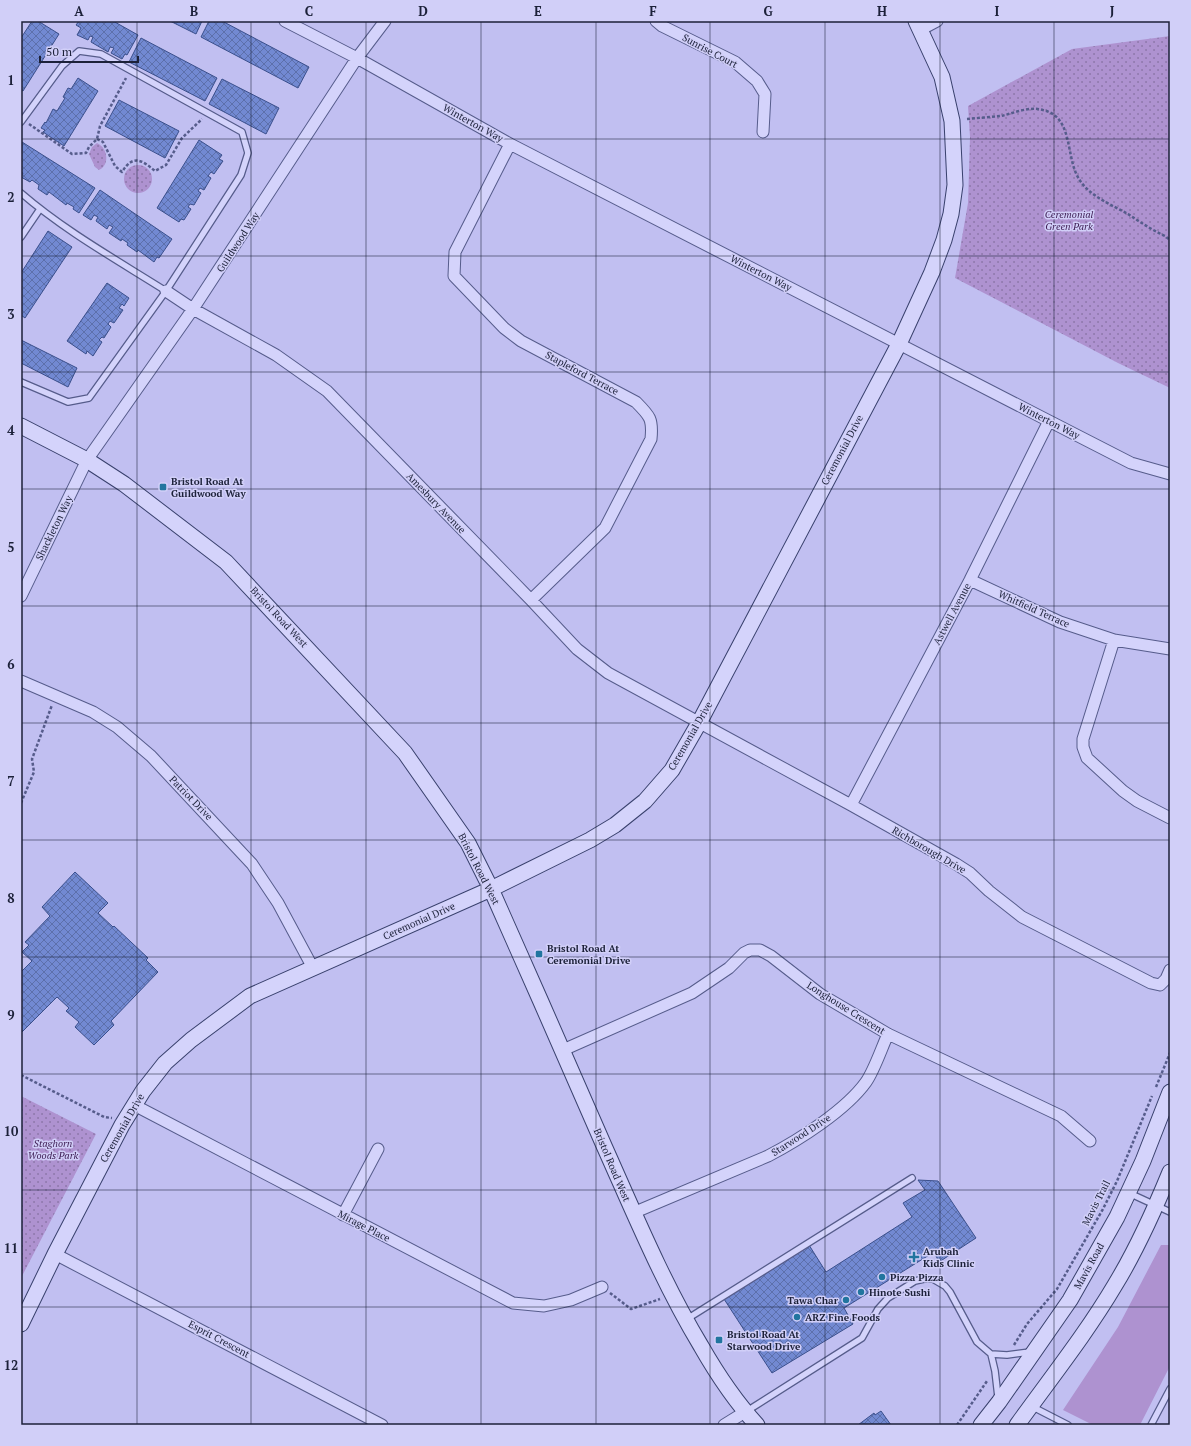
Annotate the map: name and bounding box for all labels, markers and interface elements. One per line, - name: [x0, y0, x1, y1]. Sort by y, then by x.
- text: A: [74, 2, 84, 20]
- text: B: [190, 2, 198, 20]
- text: C: [305, 2, 313, 20]
- text: D: [418, 2, 428, 20]
- text: E: [534, 2, 542, 20]
- text: F: [649, 2, 657, 20]
- text: G: [763, 2, 773, 20]
- text: H: [877, 2, 887, 20]
- text: I: [995, 2, 1000, 20]
- text: J: [1110, 2, 1115, 20]
- street label: Sunrise Court: [680, 31, 740, 71]
- scale bar: [40, 38, 138, 64]
- text: 50 m: [46, 44, 73, 59]
- text: 1: [7, 71, 15, 89]
- street label: Winterton Way: [440, 101, 506, 145]
- text: 2: [7, 188, 15, 206]
- park label: Ceremonial Green Park: [1045, 208, 1094, 233]
- street label: Guildwood Way: [214, 209, 263, 275]
- street label: Winterton Way: [728, 252, 795, 294]
- text: 3: [7, 305, 15, 323]
- street label: Stapleford Terrace: [543, 348, 621, 398]
- street label: Winterton Way: [1016, 400, 1083, 442]
- street label: Ceremonial Drive: [818, 413, 866, 487]
- text: 4: [7, 421, 15, 439]
- street label: Amesbury Avenue: [404, 470, 468, 536]
- place label: Bristol Road At Guildwood Way: [171, 475, 246, 500]
- marker: Bristol Road At Guildwood Way: [158, 482, 168, 492]
- street label: Shackleton Way: [33, 493, 76, 563]
- text: 5: [7, 538, 15, 556]
- street label: Astwell Avenue: [930, 581, 974, 647]
- street label: Bristol Road West: [247, 584, 311, 650]
- street label: Whitfield Terrace: [996, 587, 1072, 631]
- text: 6: [7, 655, 15, 673]
- street label: Ceremonial Drive: [665, 699, 715, 773]
- text: 7: [7, 772, 15, 790]
- street label: Patriot Drive: [167, 773, 215, 823]
- street label: Richborough Drive: [890, 824, 968, 876]
- street label: Bristol Road West: [455, 831, 503, 907]
- text: 8: [7, 889, 15, 907]
- street label: Ceremonial Drive: [381, 899, 457, 943]
- place label: Bristol Road At Ceremonial Drive: [547, 942, 631, 967]
- marker: Bristol Road At Ceremonial Drive: [534, 949, 544, 959]
- street label: Longhouse Crescent: [804, 979, 888, 1037]
- text: 9: [7, 1006, 15, 1024]
- street label: Ceremonial Drive: [97, 1091, 147, 1165]
- street label: Starwood Drive: [769, 1111, 833, 1159]
- text: 10: [4, 1122, 19, 1140]
- street label: Bristol Road West: [591, 1126, 633, 1204]
- park label: Staghorn Woods Park: [28, 1137, 79, 1162]
- street label: Mavis Trail: [1079, 1178, 1113, 1228]
- street label: Mirage Place: [336, 1207, 392, 1245]
- text: 11: [4, 1239, 18, 1257]
- street label: Mavis Road: [1071, 1240, 1107, 1291]
- place label: Arubah Kids Clinic: [923, 1245, 975, 1270]
- marker: Arubah Kids Clinic: [908, 1251, 920, 1263]
- place label: Pizza Pizza: [890, 1271, 944, 1284]
- marker: Pizza Pizza: [877, 1272, 887, 1282]
- place label: Hinote Sushi: [869, 1286, 931, 1299]
- marker: Hinote Sushi: [856, 1287, 866, 1297]
- place label: Tawa Char: [787, 1294, 839, 1307]
- marker: Tawa Char: [841, 1295, 851, 1305]
- place label: ARZ Fine Foods: [805, 1311, 880, 1324]
- marker: ARZ Fine Foods: [792, 1312, 802, 1322]
- street label: Esprit Crescent: [186, 1317, 252, 1361]
- place label: Bristol Road At Starwood Drive: [727, 1328, 801, 1353]
- marker: Bristol Road At Starwood Drive: [714, 1335, 724, 1345]
- text: 12: [4, 1356, 18, 1374]

